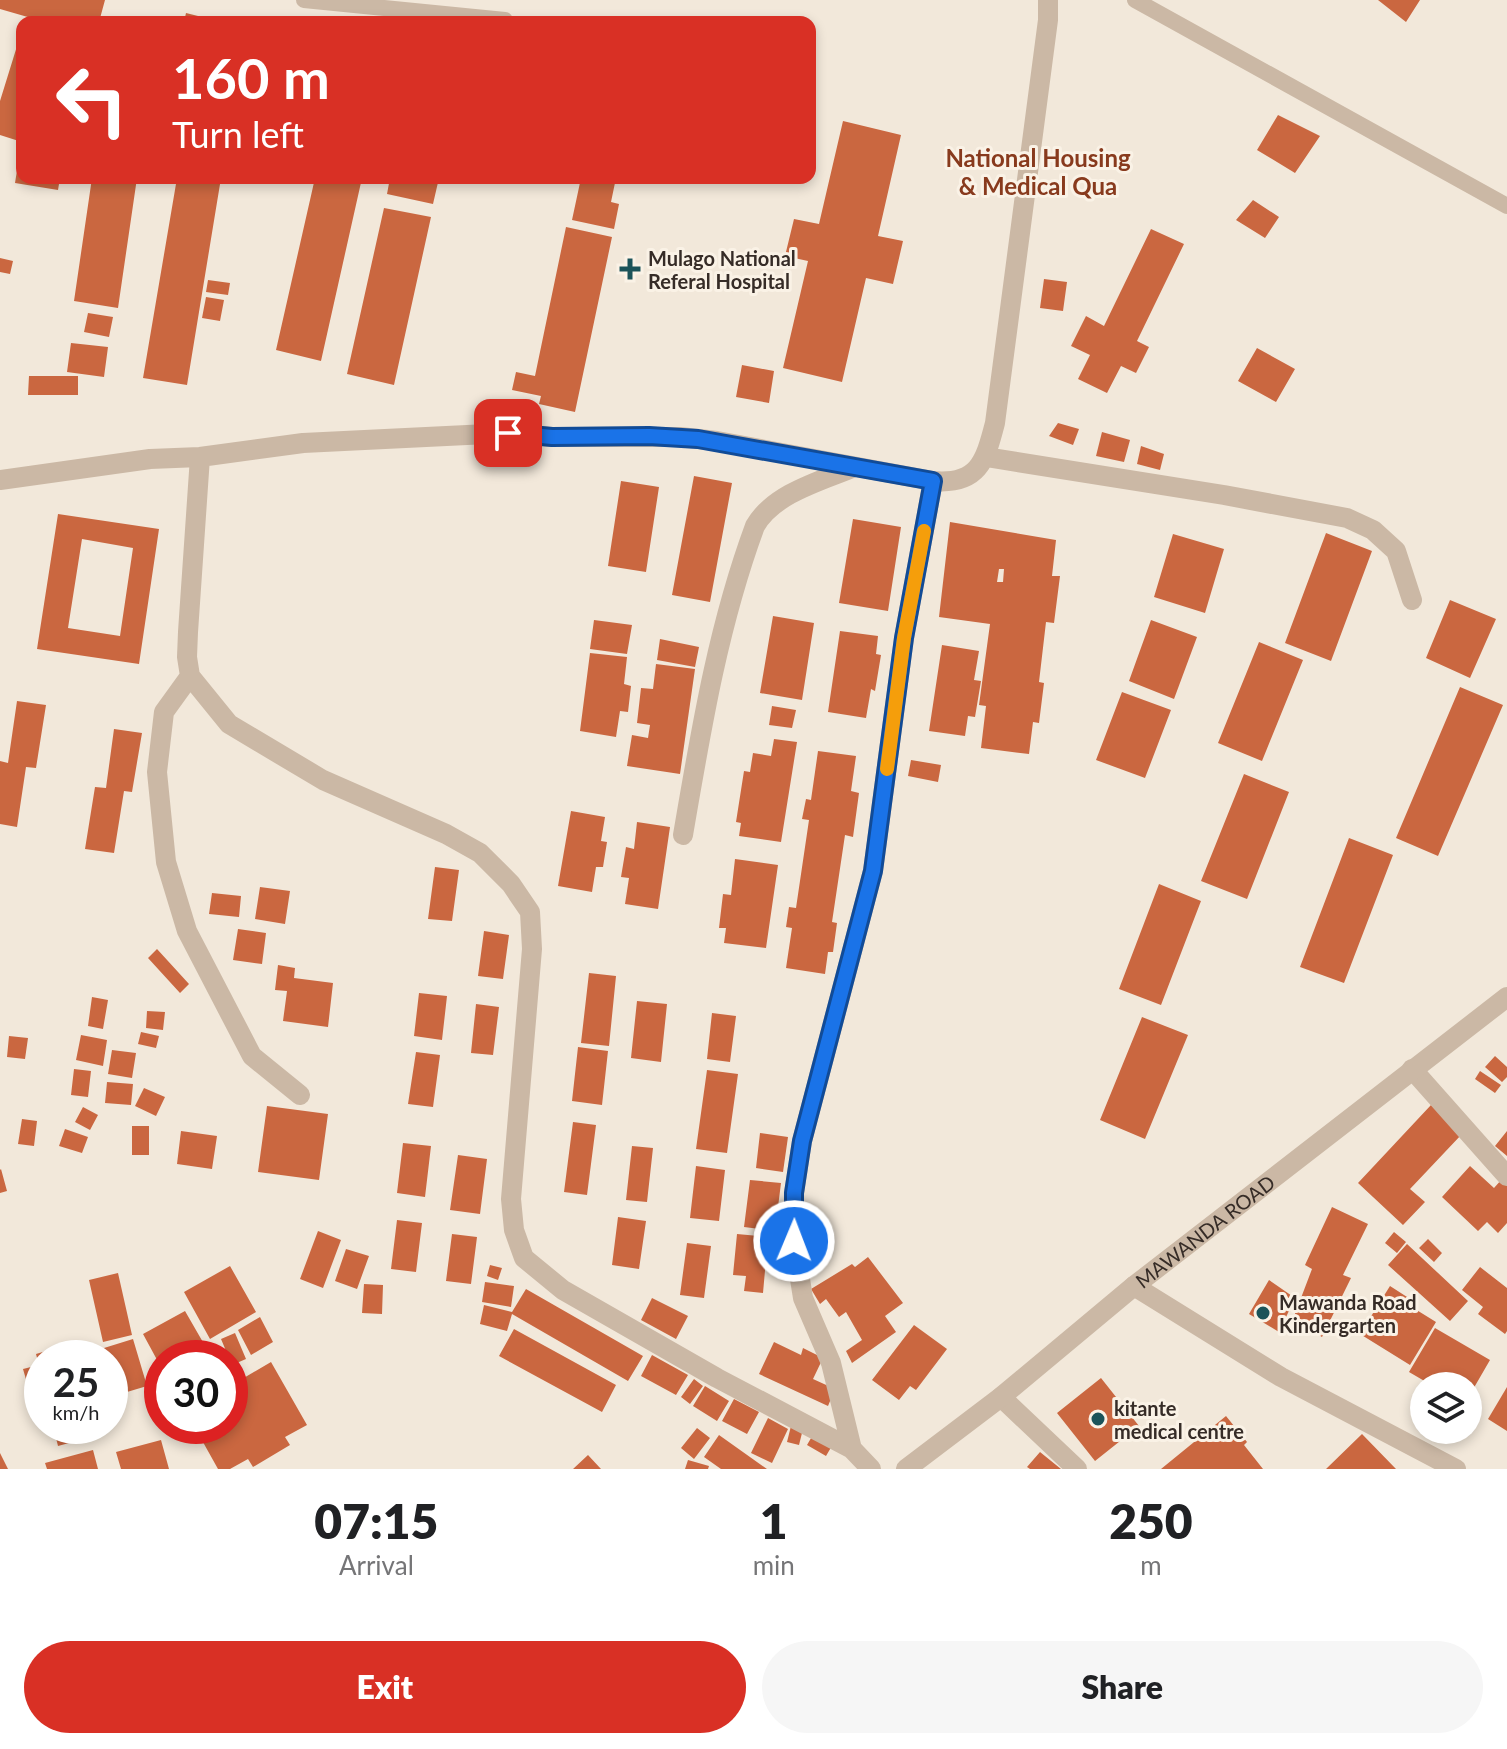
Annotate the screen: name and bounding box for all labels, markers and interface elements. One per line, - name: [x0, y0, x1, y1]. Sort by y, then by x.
- text: 160 m: [172, 44, 330, 111]
- icon: left: [40, 48, 144, 152]
- text: Turn left: [172, 112, 304, 156]
- district label: National Housing & Medical Qua: [945, 143, 1131, 200]
- place label: Mulago National Referal Hospital: [648, 246, 796, 293]
- marker: Mulago National Referal Hospital: [619, 258, 641, 280]
- pin: [474, 399, 542, 467]
- icon: arrive: [486, 411, 530, 455]
- street label: MAWANDA ROAD: [1130, 1170, 1279, 1293]
- position arrow: [752, 1199, 836, 1283]
- place label: Mawanda Road Kindergarten: [1279, 1290, 1417, 1337]
- marker: Mawanda Road Kindergarten: [1254, 1304, 1272, 1322]
- speed limit sign: 30: [144, 1340, 248, 1444]
- text: 25: [53, 1358, 99, 1406]
- map controls: [1410, 1372, 1482, 1444]
- button: layers: [1410, 1372, 1482, 1444]
- place label: kitante medical centre: [1114, 1396, 1244, 1443]
- text: km/h: [53, 1400, 99, 1424]
- marker: kitante medical centre: [1089, 1410, 1107, 1428]
- text: 07:15: [314, 1492, 438, 1549]
- text: 1: [760, 1492, 788, 1549]
- text: 250: [1109, 1492, 1193, 1549]
- text: Arrival: [339, 1549, 414, 1581]
- text: min: [753, 1549, 795, 1581]
- text: m: [1140, 1549, 1162, 1581]
- button: Exit: [24, 1641, 746, 1733]
- button: Share: [762, 1641, 1483, 1733]

